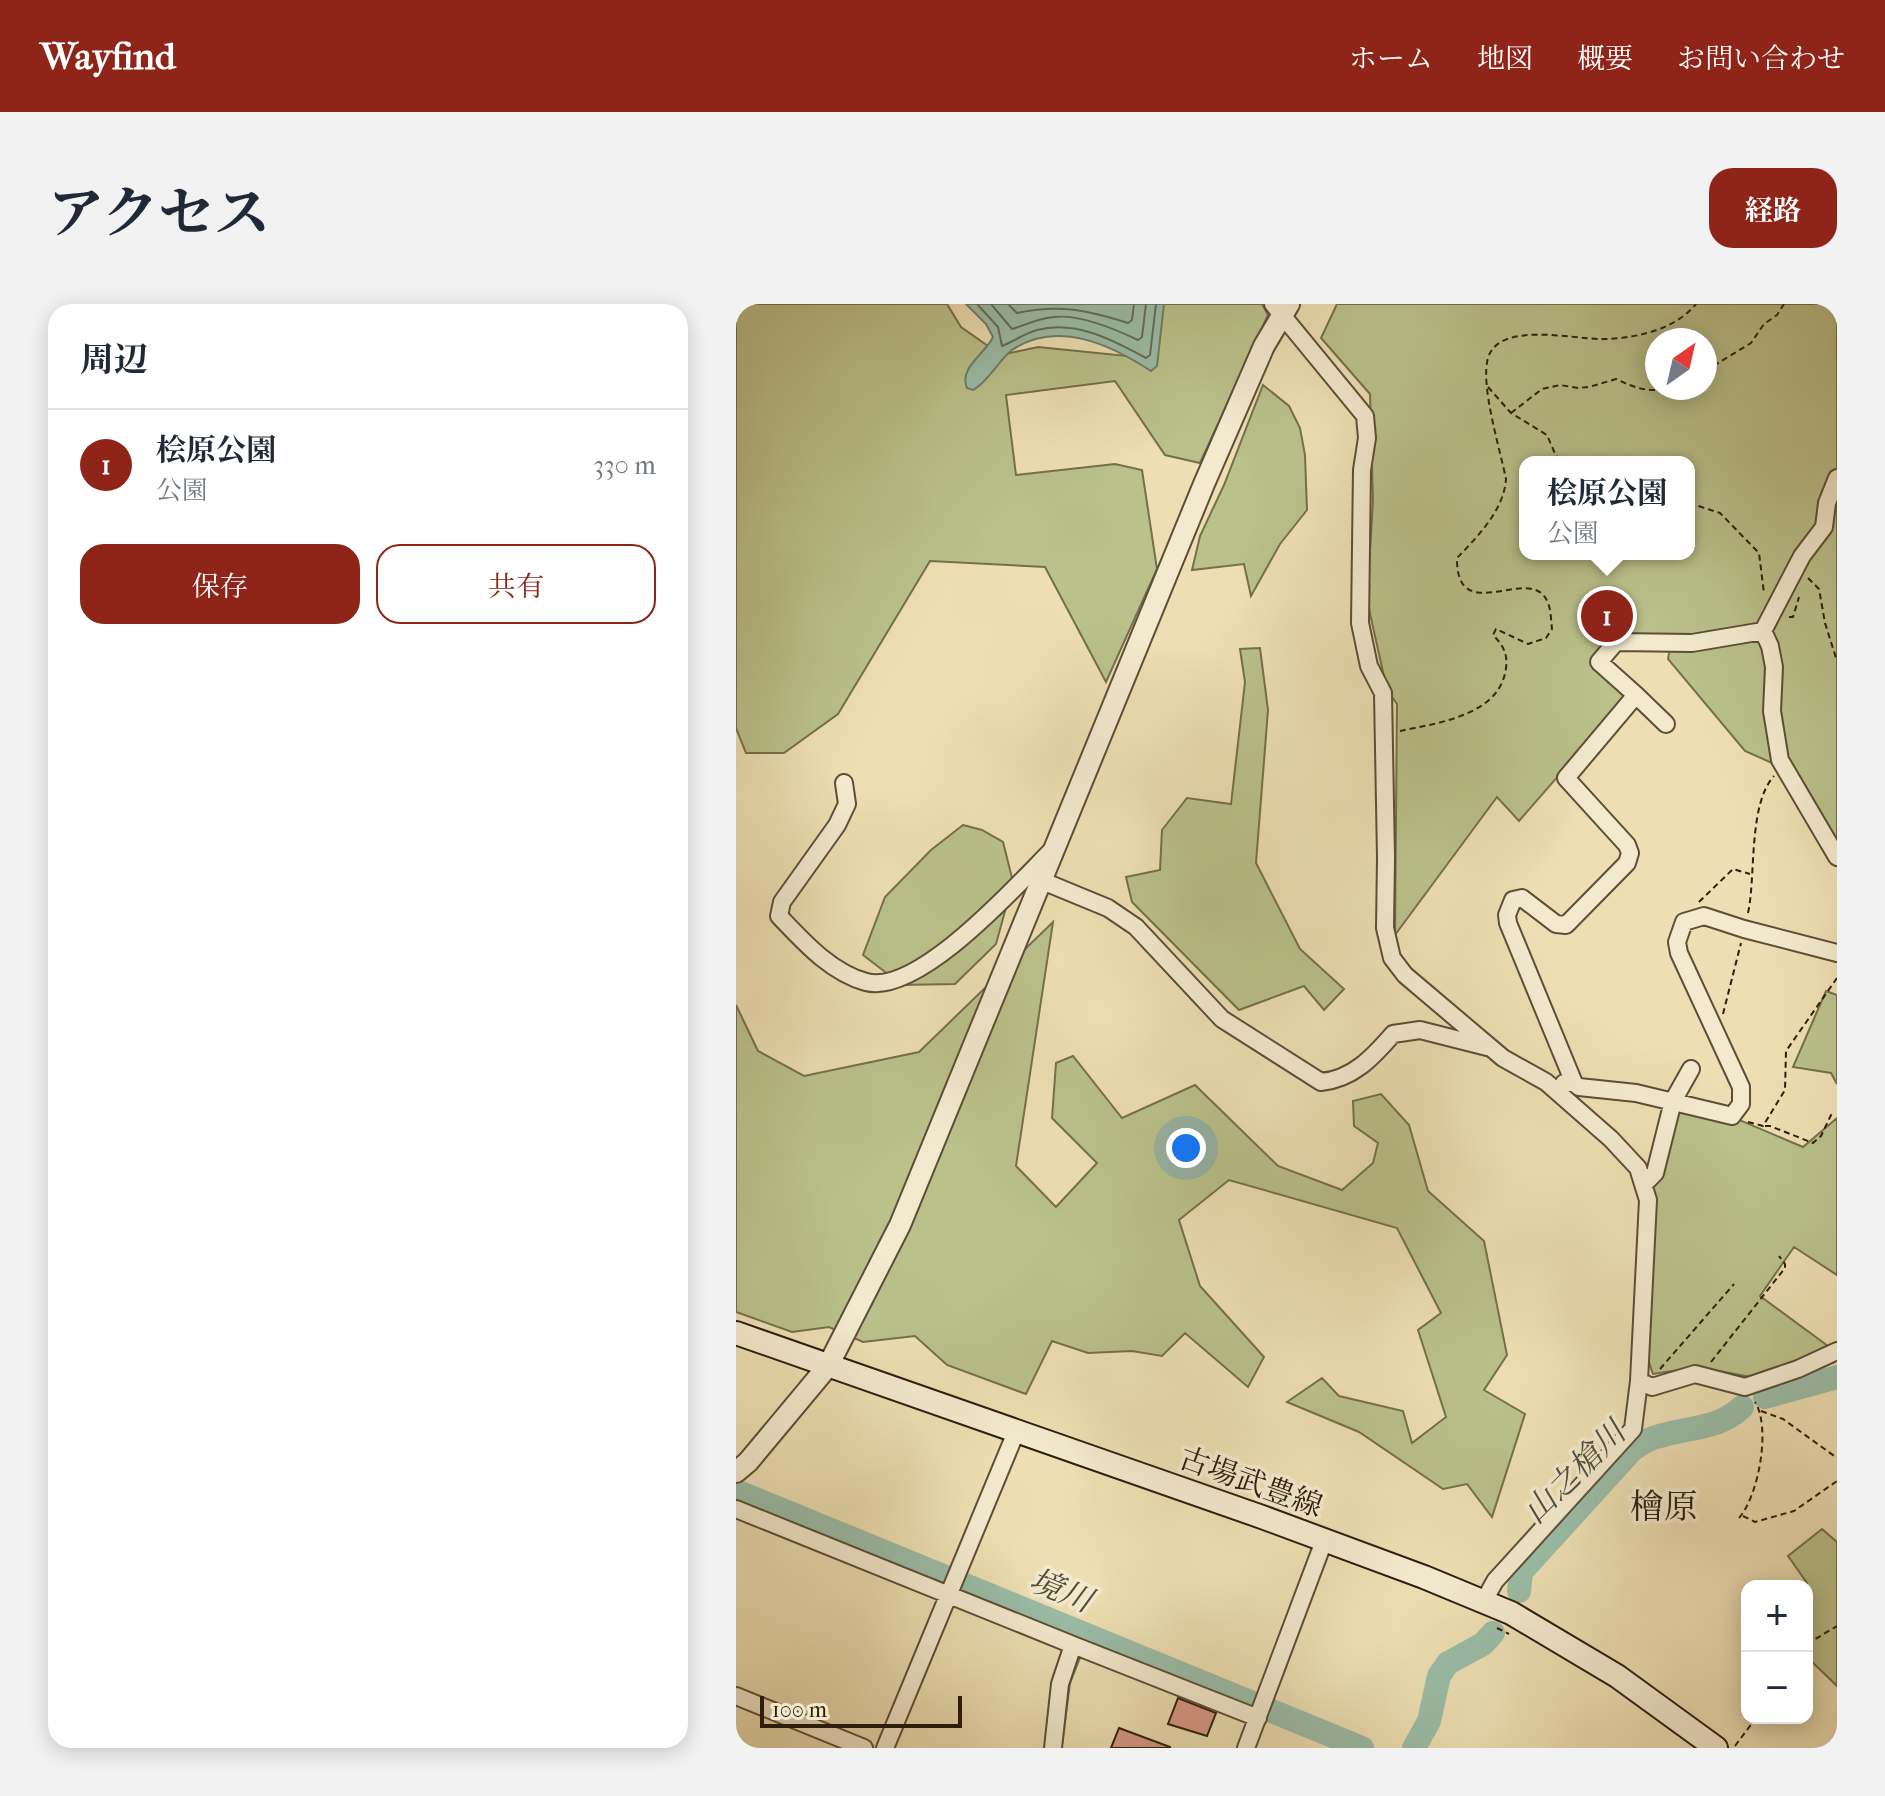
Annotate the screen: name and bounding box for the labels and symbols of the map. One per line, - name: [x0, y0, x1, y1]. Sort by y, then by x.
- north arrow: [1645, 328, 1717, 400]
- pin: 1: [1581, 586, 1633, 646]
- your location: [1166, 1128, 1206, 1168]
- water label: 山之槍川: [1516, 1412, 1635, 1531]
- street label: 古場武豊線: [1174, 1440, 1327, 1525]
- district label: 檜原: [1630, 1487, 1698, 1527]
- water label: 境川: [1024, 1561, 1100, 1621]
- scale bar: [760, 1692, 962, 1728]

